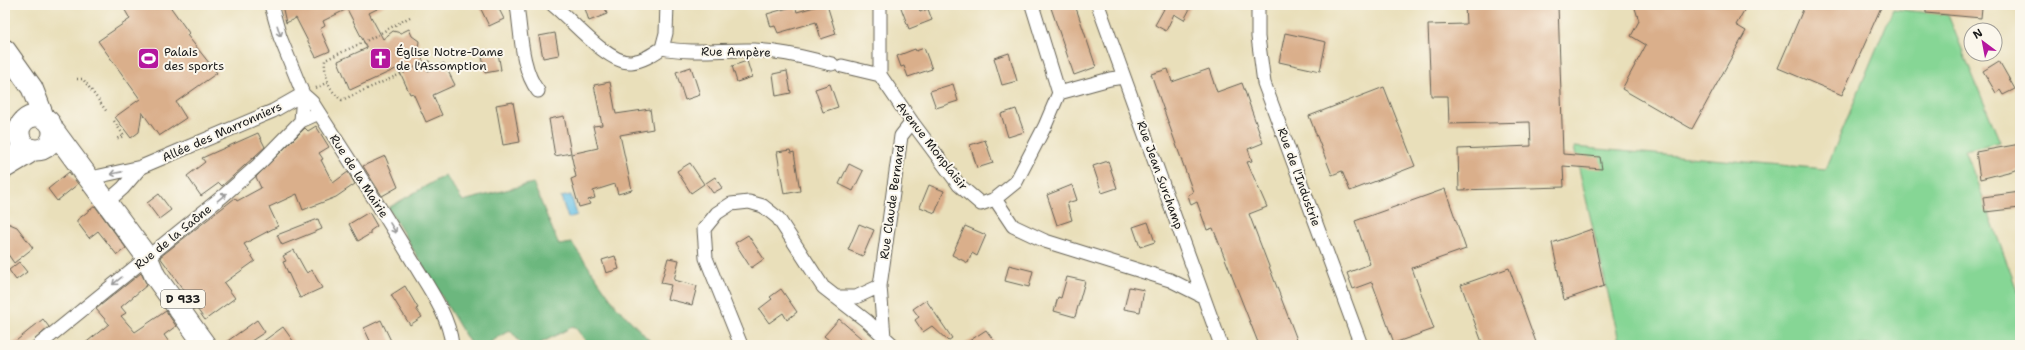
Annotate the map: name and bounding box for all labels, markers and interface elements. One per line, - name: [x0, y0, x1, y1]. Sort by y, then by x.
- north arrow: [1963, 22, 2003, 62]
- one-way arrow: [275, 25, 283, 37]
- text: N: [1970, 25, 1986, 43]
- street label: Rue Ampère: [701, 43, 771, 61]
- place label: Palais des sports: [164, 44, 224, 74]
- place label: Église Notre-Dame de l'Assomption: [396, 44, 504, 74]
- sports icon: Palais des sports: [136, 46, 162, 72]
- church icon: Église Notre-Dame de l'Assomption: [367, 46, 393, 72]
- street label: Allée des Marronniers: [160, 98, 284, 166]
- street label: Avenue Monplaisir: [893, 99, 972, 194]
- street label: Rue Jean Surchamp: [1133, 119, 1187, 232]
- street label: Rue de l'Industrie: [1274, 125, 1324, 229]
- street label: Rue de la Mairie: [326, 131, 392, 221]
- street label: Rue Claude Bernard: [876, 143, 908, 260]
- one-way arrow: [110, 169, 123, 177]
- one-way arrow: [216, 193, 227, 202]
- street label: Rue de la Saône: [131, 201, 215, 273]
- one-way arrow: [389, 222, 397, 234]
- one-way arrow: [112, 277, 123, 286]
- road number: D 933: [161, 290, 205, 308]

